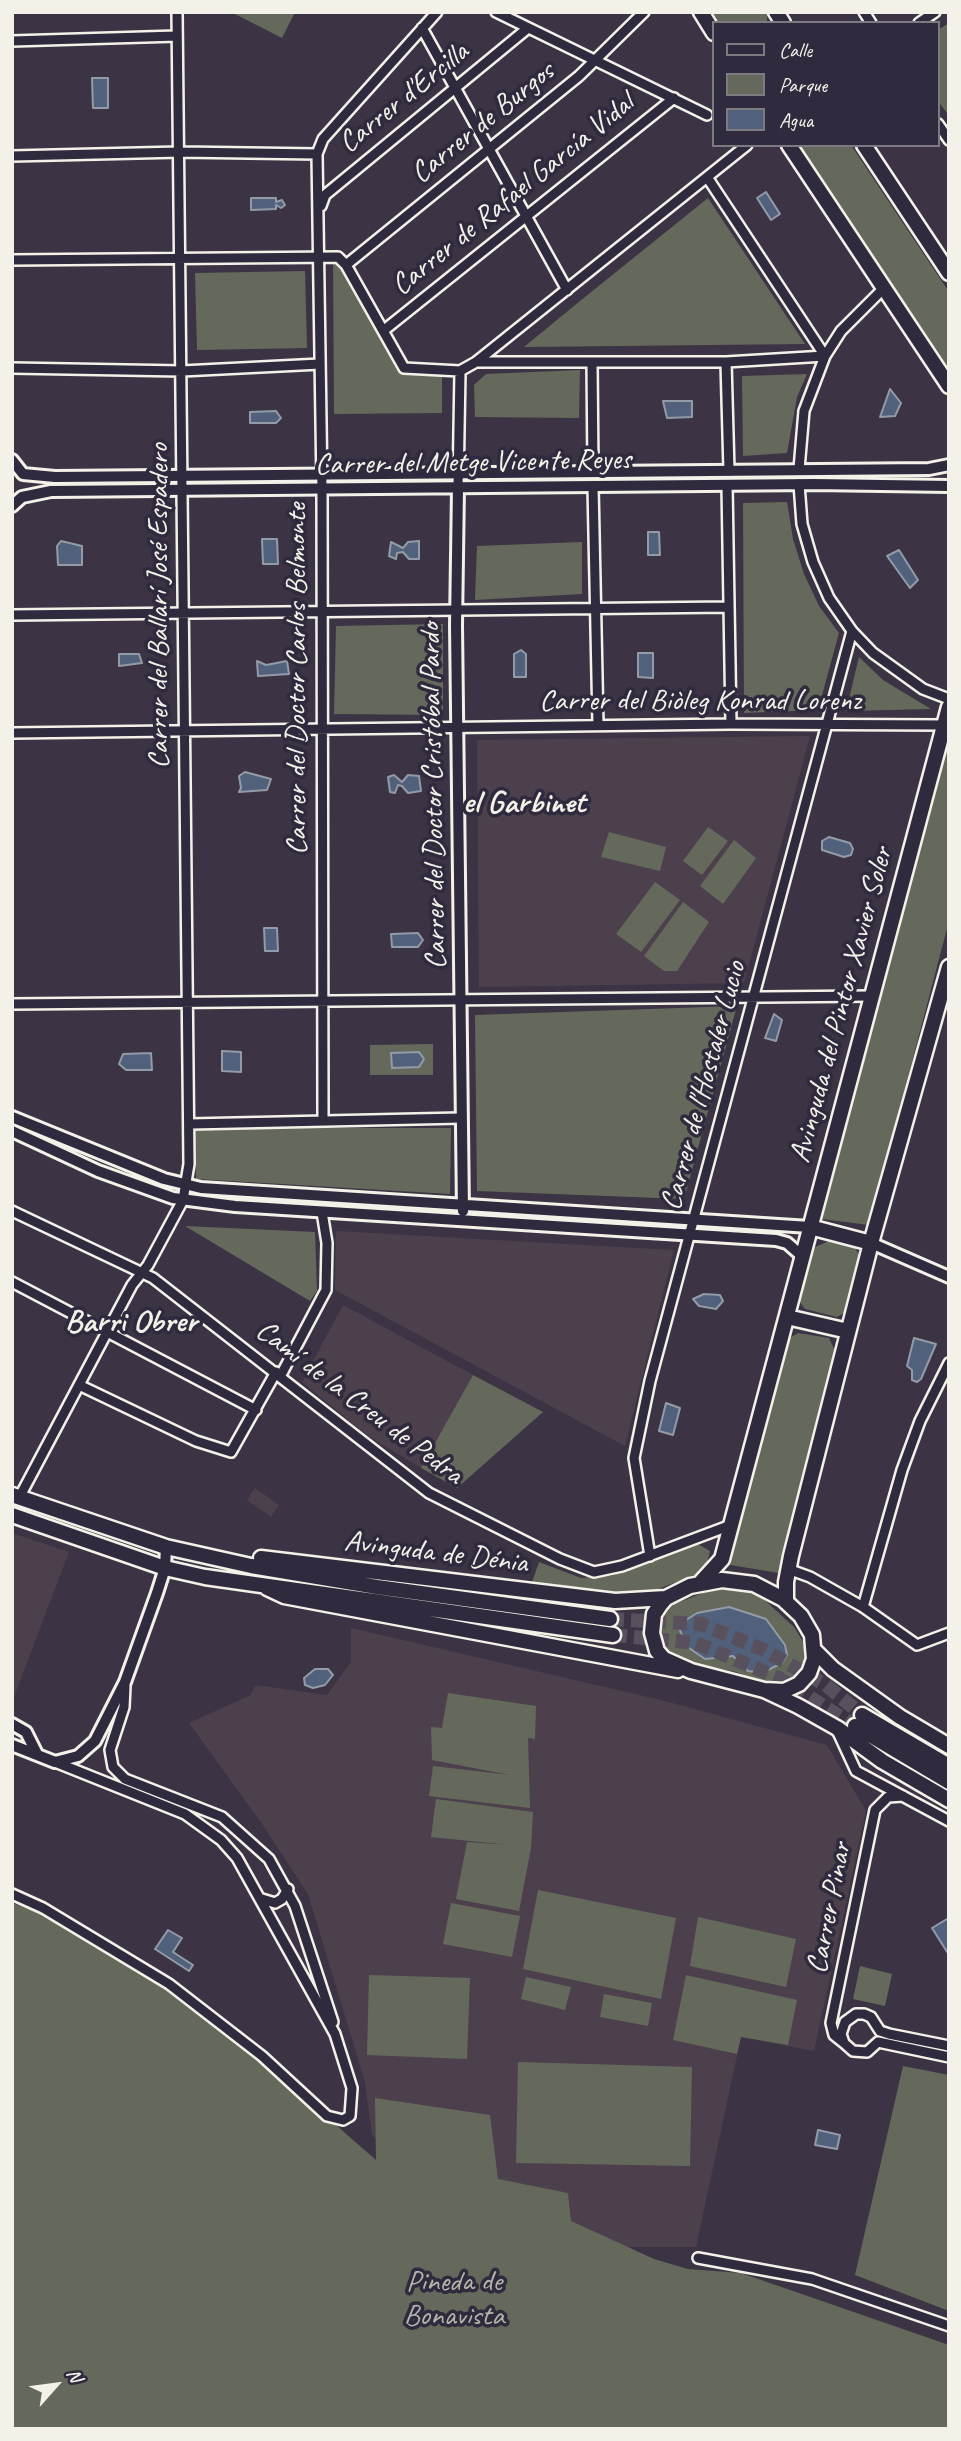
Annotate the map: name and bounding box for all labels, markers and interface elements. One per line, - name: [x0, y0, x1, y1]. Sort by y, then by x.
- legend: [712, 21, 940, 147]
- street label: Carrer d'Ercilla: [332, 35, 476, 161]
- text: Calle: [779, 37, 812, 63]
- street label: Carrer de Burgos: [404, 54, 562, 192]
- text: Parque: [779, 72, 827, 98]
- street label: Carrer de Rafael García Vidal: [385, 86, 641, 304]
- text: Agua: [779, 107, 813, 133]
- street label: Carrer del Metge Vicente Reyes: [315, 442, 631, 484]
- street label: Carrer del Ballarí José Espadero: [141, 443, 177, 769]
- street label: Carrer del Doctor Carlos Belmonte: [279, 503, 315, 855]
- street label: Carrer del Doctor Cristóbal Pardo: [413, 622, 455, 970]
- street label: Carrer del Biòleg Konrad Lorenz: [539, 683, 861, 719]
- district label: el Garbinet: [463, 785, 585, 823]
- street label: Avinguda del Pintor Xavier Soler: [783, 843, 901, 1167]
- street label: Carrer de l'Hostaler Lucio: [653, 958, 755, 1214]
- district label: Barri Obrer: [65, 1304, 197, 1342]
- street label: Camí de la Creu de Pedra: [248, 1313, 470, 1493]
- street label: Avinguda de Dénia: [342, 1524, 530, 1582]
- street label: Carrer Pinar: [800, 1839, 860, 1977]
- park label: Pineda de Bonavista: [404, 2264, 504, 2334]
- north arrow: [21, 2350, 91, 2420]
- text: N: [61, 2364, 88, 2386]

